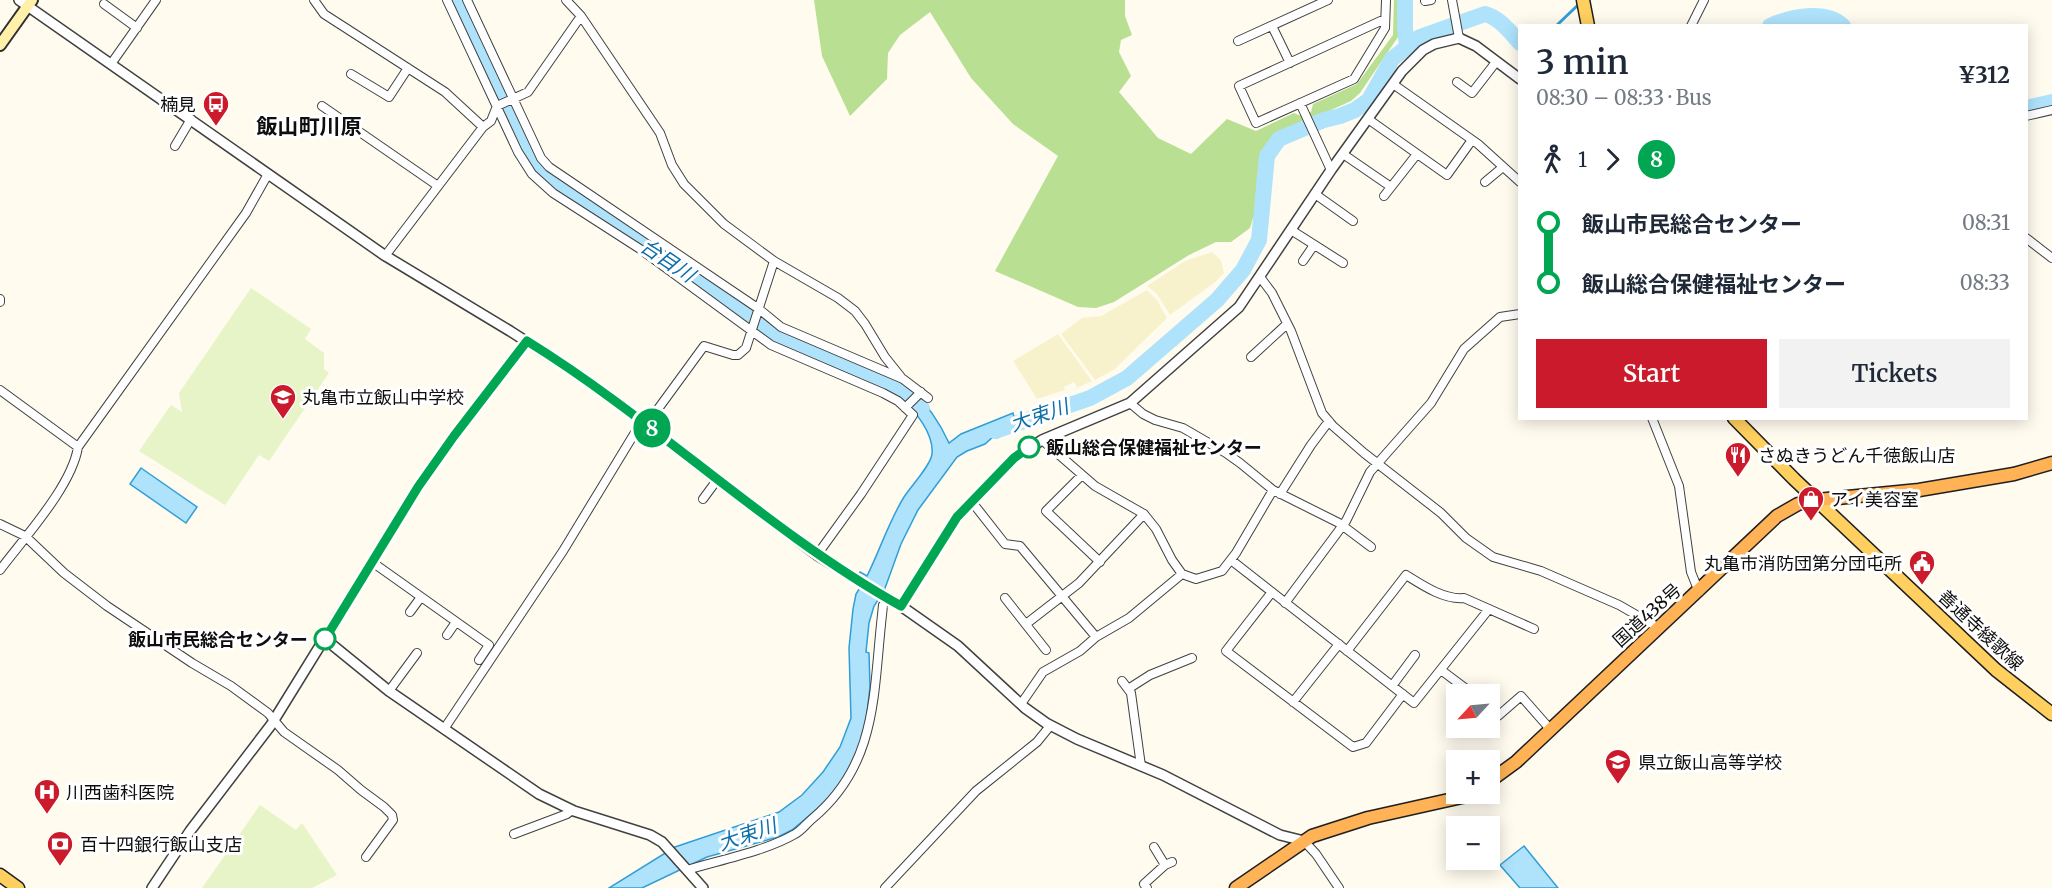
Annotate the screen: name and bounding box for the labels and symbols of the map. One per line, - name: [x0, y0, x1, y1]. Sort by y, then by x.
- bus stop icon: 楠見: [201, 89, 231, 127]
- place label: 楠見: [160, 93, 196, 116]
- district label: 飯山町川原: [256, 113, 362, 140]
- water label: 台目川: [636, 233, 702, 288]
- school or university icon: 丸亀市立飯山中学校: [268, 382, 298, 420]
- place label: 丸亀市立飯山中学校: [302, 386, 464, 409]
- water label: 大束川: [1007, 393, 1073, 437]
- line badge: 8: [632, 408, 672, 448]
- marker: 飯山総合保健福祉センター: [1018, 436, 1040, 458]
- place label: 飯山総合保健福祉センター: [1046, 436, 1262, 459]
- restaurant icon: さぬきうどん千徳飯山店: [1723, 440, 1753, 478]
- place label: さぬきうどん千徳飯山店: [1758, 444, 1955, 467]
- shop icon: アイ美容室: [1796, 484, 1826, 522]
- place label: アイ美容室: [1830, 488, 1919, 511]
- public building icon: 丸亀市消防団第分団屯所: [1907, 548, 1937, 586]
- place label: 丸亀市消防団第分団屯所: [1704, 552, 1902, 575]
- street label: 国道438号: [1608, 578, 1686, 652]
- street label: 善通寺綾歌線: [1934, 585, 2028, 675]
- place label: 飯山市民総合センター: [128, 628, 308, 651]
- marker: 飯山市民総合センター: [314, 628, 336, 650]
- north arrow: [1446, 684, 1500, 738]
- school or university icon: 県立飯山高等学校: [1603, 747, 1633, 785]
- place label: 県立飯山高等学校: [1638, 751, 1782, 774]
- hospital icon: 川西歯科医院: [32, 777, 62, 815]
- place label: 川西歯科医院: [66, 781, 174, 804]
- water label: 大束川: [715, 812, 781, 856]
- bank icon: 百十四銀行飯山支店: [45, 829, 75, 867]
- place label: 百十四銀行飯山支店: [80, 833, 242, 856]

